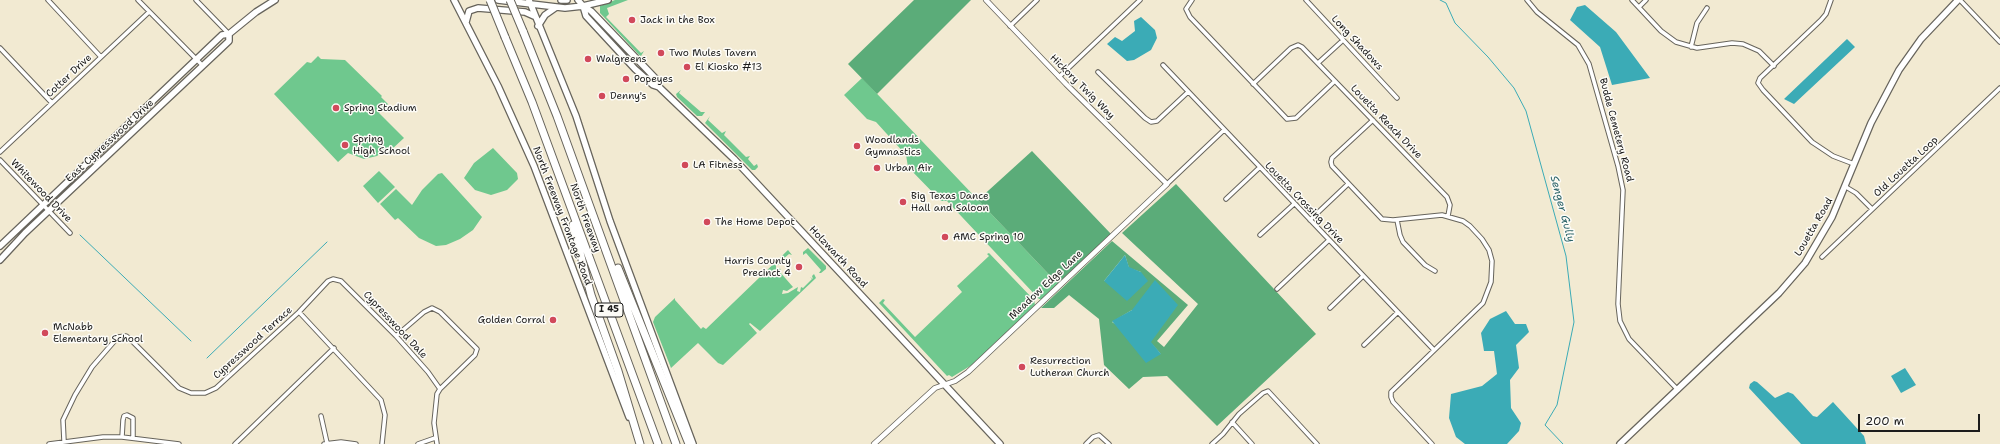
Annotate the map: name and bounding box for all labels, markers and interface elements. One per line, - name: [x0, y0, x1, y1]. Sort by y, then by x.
- street label: Long Shadows: [1329, 13, 1385, 73]
- place label: Jack in the Box: [640, 14, 715, 26]
- marker: Jack in the Box: [627, 15, 637, 25]
- place label: Two Mules Tavern: [669, 47, 756, 59]
- marker: Two Mules Tavern: [656, 48, 666, 58]
- street label: Cotter Drive: [44, 52, 94, 100]
- street label: Hickory Twig Way: [1047, 52, 1117, 122]
- place label: Walgreens: [596, 53, 646, 65]
- marker: Walgreens: [583, 54, 593, 64]
- place label: El Kiosko #13: [695, 61, 762, 73]
- marker: El Kiosko #13: [682, 62, 692, 72]
- place label: Popeyes: [634, 73, 673, 85]
- marker: Popeyes: [621, 74, 631, 84]
- street label: Budde Cemetery Road: [1596, 77, 1636, 183]
- street label: Louetta Reach Drive: [1348, 83, 1424, 161]
- place label: Denny's: [610, 90, 646, 102]
- marker: Denny's: [597, 91, 607, 101]
- street label: East Cypresswood Drive: [63, 97, 157, 185]
- place label: Spring Stadium: [344, 102, 417, 114]
- marker: Spring Stadium: [331, 103, 341, 113]
- place label: Spring High School: [353, 133, 410, 156]
- place label: Woodlands Gymnastics: [865, 134, 921, 158]
- street label: Old Louetta Loop: [1871, 134, 1941, 200]
- marker: Spring High School: [340, 140, 350, 150]
- marker: Woodlands Gymnastics: [852, 141, 862, 151]
- street label: North Freeway Frontage Road: [530, 145, 594, 287]
- street label: Whitewood Drive: [8, 157, 74, 225]
- place label: LA Fitness: [693, 159, 743, 171]
- marker: LA Fitness: [680, 160, 690, 170]
- street label: Louetta Crossing Drive: [1262, 160, 1346, 246]
- place label: Urban Air: [885, 162, 932, 174]
- marker: Urban Air: [872, 163, 882, 173]
- water label: Senger Gully: [1547, 174, 1577, 244]
- street label: North Freeway: [567, 182, 603, 254]
- place label: Big Texas Dance Hall and Saloon: [911, 190, 989, 214]
- street label: Louetta Road: [1792, 196, 1836, 258]
- marker: Big Texas Dance Hall and Saloon: [898, 197, 908, 207]
- place label: The Home Depot: [715, 216, 795, 228]
- marker: The Home Depot: [702, 217, 712, 227]
- street label: Holzwarth Road: [806, 224, 870, 290]
- place label: AMC Spring 10: [953, 231, 1024, 243]
- marker: AMC Spring 10: [940, 232, 950, 242]
- street label: Meadow Edge Lane: [1007, 248, 1085, 322]
- place label: Harris County Precinct 4: [724, 255, 791, 278]
- marker: Harris County Precinct 4: [794, 262, 804, 272]
- street label: Cypresswood Dale: [361, 289, 429, 361]
- road number: I 45: [595, 303, 623, 317]
- street label: Cypresswood Terrace: [211, 304, 295, 382]
- place label: Golden Corral: [478, 314, 545, 326]
- marker: Golden Corral: [548, 315, 558, 325]
- place label: McNabb Elementary School: [53, 321, 143, 344]
- marker: McNabb Elementary School: [40, 328, 50, 338]
- place label: Resurrection Lutheran Church: [1030, 355, 1109, 378]
- marker: Resurrection Lutheran Church: [1017, 362, 1027, 372]
- scale bar: [1860, 406, 1982, 432]
- text: 200 m: [1865, 413, 1904, 429]

